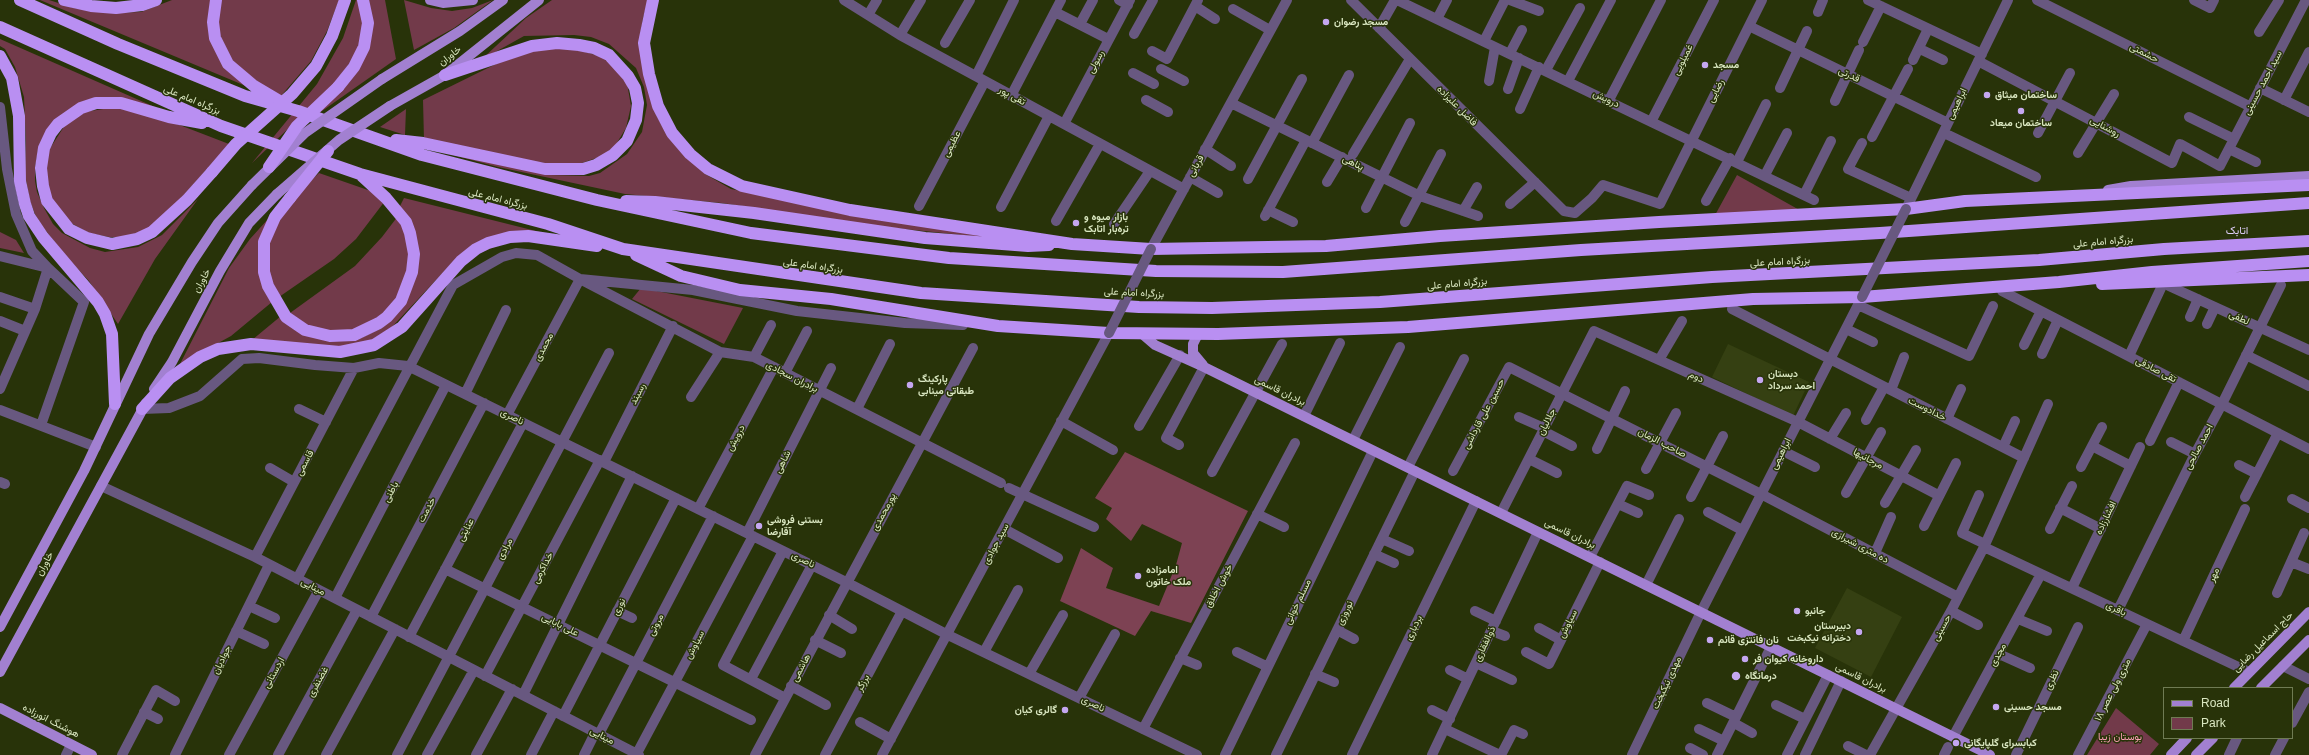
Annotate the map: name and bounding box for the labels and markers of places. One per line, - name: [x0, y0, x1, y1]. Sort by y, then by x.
- place label: مسجد رضوان: [1334, 16, 1388, 28]
- marker: مسجد رضوان: [1321, 17, 1331, 27]
- place label: مسجد: [1713, 59, 1739, 71]
- marker: مسجد: [1700, 60, 1710, 70]
- place label: ساختمان میثاق: [1995, 89, 2057, 101]
- marker: ساختمان میثاق: [1982, 90, 1992, 100]
- marker: ساختمان میعاد: [2016, 106, 2026, 116]
- place label: ساختمان میعاد: [1990, 117, 2052, 129]
- place label: بازار میوه و تره‌بار اتابک: [1084, 211, 1129, 234]
- marker: بازار میوه و تره‌بار اتابک: [1071, 218, 1081, 228]
- place label: دبستان احمد سرداد: [1768, 368, 1815, 392]
- place label: پارکینگ طبقاتی مینابی: [918, 373, 974, 396]
- marker: دبستان احمد سرداد: [1755, 375, 1765, 385]
- marker: پارکینگ طبقاتی مینابی: [905, 380, 915, 390]
- place label: بستنی فروشی آقارضا: [767, 514, 823, 538]
- marker: بستنی فروشی آقارضا: [754, 521, 764, 531]
- place label: امامزاده ملک خاتون: [1146, 564, 1191, 588]
- marker: امامزاده ملک خاتون: [1133, 571, 1143, 581]
- place label: جانبو: [1805, 605, 1825, 617]
- marker: جانبو: [1792, 606, 1802, 616]
- place label: دبیرستان دخترانه نیکبخت: [1787, 620, 1851, 644]
- marker: دبیرستان دخترانه نیکبخت: [1854, 627, 1864, 637]
- place label: نان فانتزی قائم: [1718, 634, 1779, 646]
- marker: نان فانتزی قائم: [1705, 635, 1715, 645]
- place label: داروخانه کیوان فر: [1753, 653, 1823, 665]
- marker: داروخانه کیوان فر: [1740, 654, 1750, 664]
- marker: درمانگاه: [1730, 670, 1742, 682]
- place label: درمانگاه: [1745, 670, 1777, 682]
- place label: مسجد حسینی: [2004, 701, 2062, 713]
- marker: مسجد حسینی: [1991, 702, 2001, 712]
- place label: گالری کیان: [1015, 704, 1057, 716]
- marker: گالری کیان: [1060, 705, 1070, 715]
- place label: کبابسرای گلپایگانی: [1964, 737, 2037, 749]
- marker: کبابسرای گلپایگانی: [1951, 738, 1961, 748]

